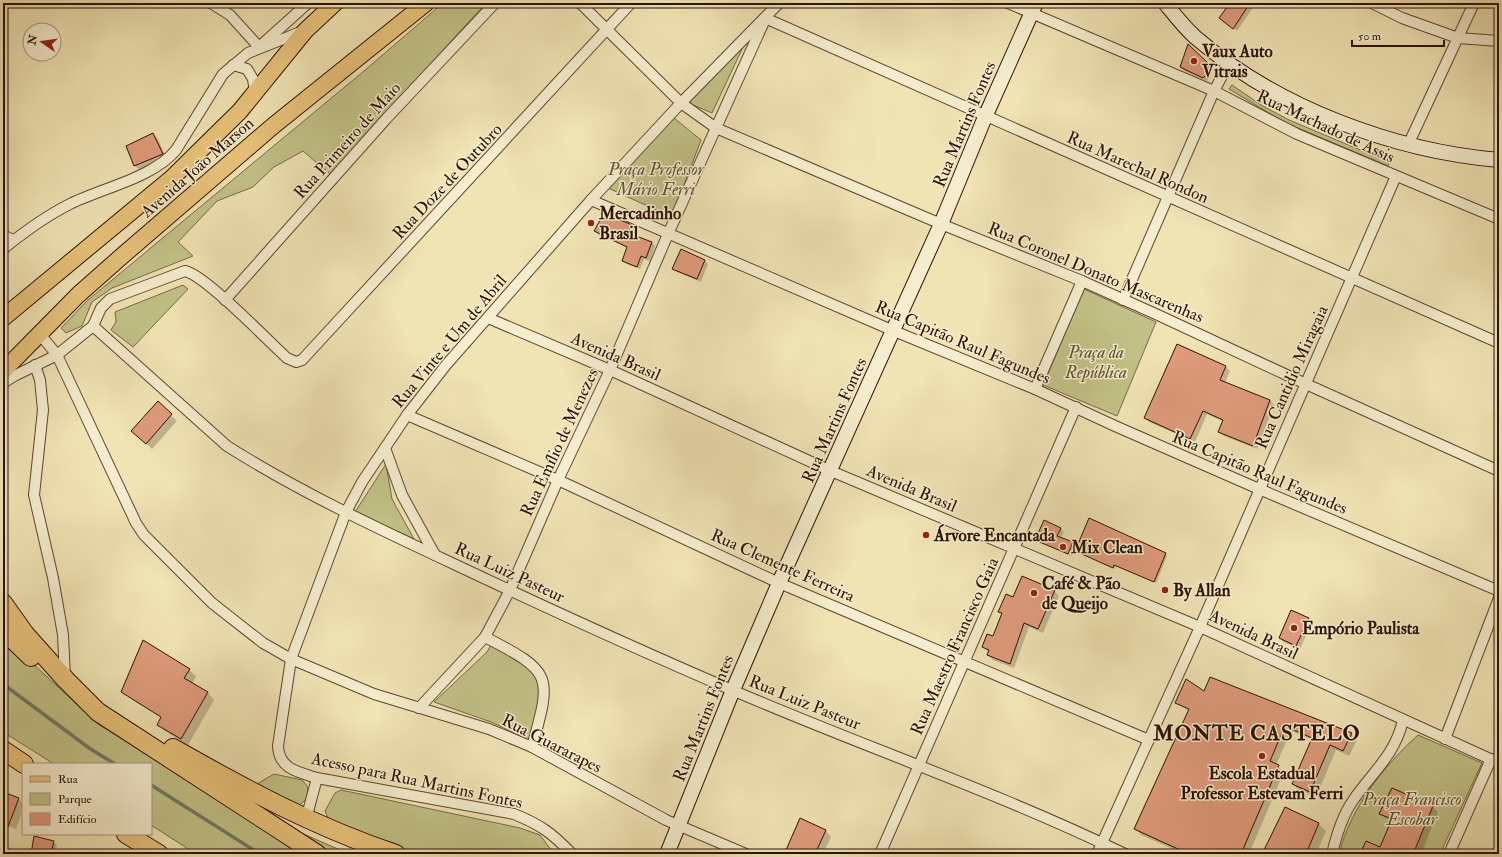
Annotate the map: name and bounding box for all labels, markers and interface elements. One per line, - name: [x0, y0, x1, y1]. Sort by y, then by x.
- north arrow: [22, 22, 62, 62]
- scale bar: [1352, 22, 1444, 48]
- text: 50 m: [1358, 29, 1382, 44]
- text: N: [25, 32, 40, 47]
- place label: Vaux Auto Vitrais: [1201, 41, 1273, 82]
- marker: Vaux Auto Vitrais: [1189, 56, 1199, 66]
- street label: Rua Martins Fontes: [928, 58, 1001, 190]
- street label: Rua Primeiro de Maio: [289, 78, 405, 203]
- street label: Rua Machado de Assis: [1254, 85, 1398, 168]
- street label: Avenida João Marson: [136, 112, 259, 224]
- street label: Rua Doze de Outubro: [388, 119, 507, 244]
- street label: Rua Marechal Rondon: [1064, 127, 1212, 208]
- park label: Praça Professor Mário Ferri: [607, 159, 706, 200]
- place label: Mercadinho Brasil: [598, 203, 681, 244]
- street label: Rua Coronel Donato Mascarenhas: [985, 217, 1207, 328]
- marker: Mercadinho Brasil: [586, 218, 596, 228]
- street label: Rua Vinte e Um de Abril: [388, 270, 512, 412]
- street label: Rua Capitão Raul Fagundes: [872, 296, 1054, 390]
- street label: Rua Cantidio Miragaia: [1250, 301, 1333, 452]
- street label: Avenida Brasil: [567, 327, 664, 386]
- park label: Praça da República: [1064, 342, 1127, 383]
- street label: Rua Martins Fontes: [797, 354, 872, 486]
- street label: Rua Emílio de Menezes: [516, 365, 603, 520]
- street label: Rua Capitão Raul Fagundes: [1169, 426, 1351, 520]
- street label: Avenida Brasil: [863, 460, 961, 517]
- place label: Árvore Encantada: [933, 523, 1056, 546]
- street label: Rua Clemente Ferreira: [708, 524, 859, 607]
- marker: Árvore Encantada: [921, 530, 931, 540]
- place label: Mix Clean: [1070, 537, 1143, 558]
- street label: Rua Luiz Pasteur: [451, 538, 569, 607]
- marker: Mix Clean: [1058, 542, 1068, 552]
- street label: Rua Maestro Francisco Gaia: [906, 553, 1004, 738]
- place label: Café & Pão de Queijo: [1042, 573, 1120, 615]
- place label: By Allan: [1173, 580, 1231, 602]
- marker: By Allan: [1160, 585, 1170, 595]
- marker: Café & Pão de Queijo: [1029, 588, 1039, 598]
- street label: Avenida Brasil: [1205, 604, 1302, 665]
- place label: Empório Paulista: [1302, 618, 1420, 640]
- marker: Empório Paulista: [1289, 623, 1299, 633]
- street label: Rua Martins Fontes: [668, 652, 739, 785]
- street label: Rua Luiz Pasteur: [746, 670, 864, 735]
- street label: Rua Guararapes: [498, 709, 606, 779]
- district label: MONTE CASTELO: [1152, 720, 1361, 747]
- street label: Acesso para Rua Martins Fontes: [308, 748, 525, 814]
- marker: Escola Estadual Professor Estevam Ferri: [1257, 751, 1267, 761]
- legend: [22, 763, 152, 835]
- place label: Escola Estadual Professor Estevam Ferri: [1181, 763, 1344, 804]
- text: Rua: [58, 772, 79, 787]
- park label: Praça Francisco Escobar: [1361, 789, 1462, 830]
- text: Parque: [58, 792, 92, 807]
- text: Edifício: [58, 812, 97, 827]

